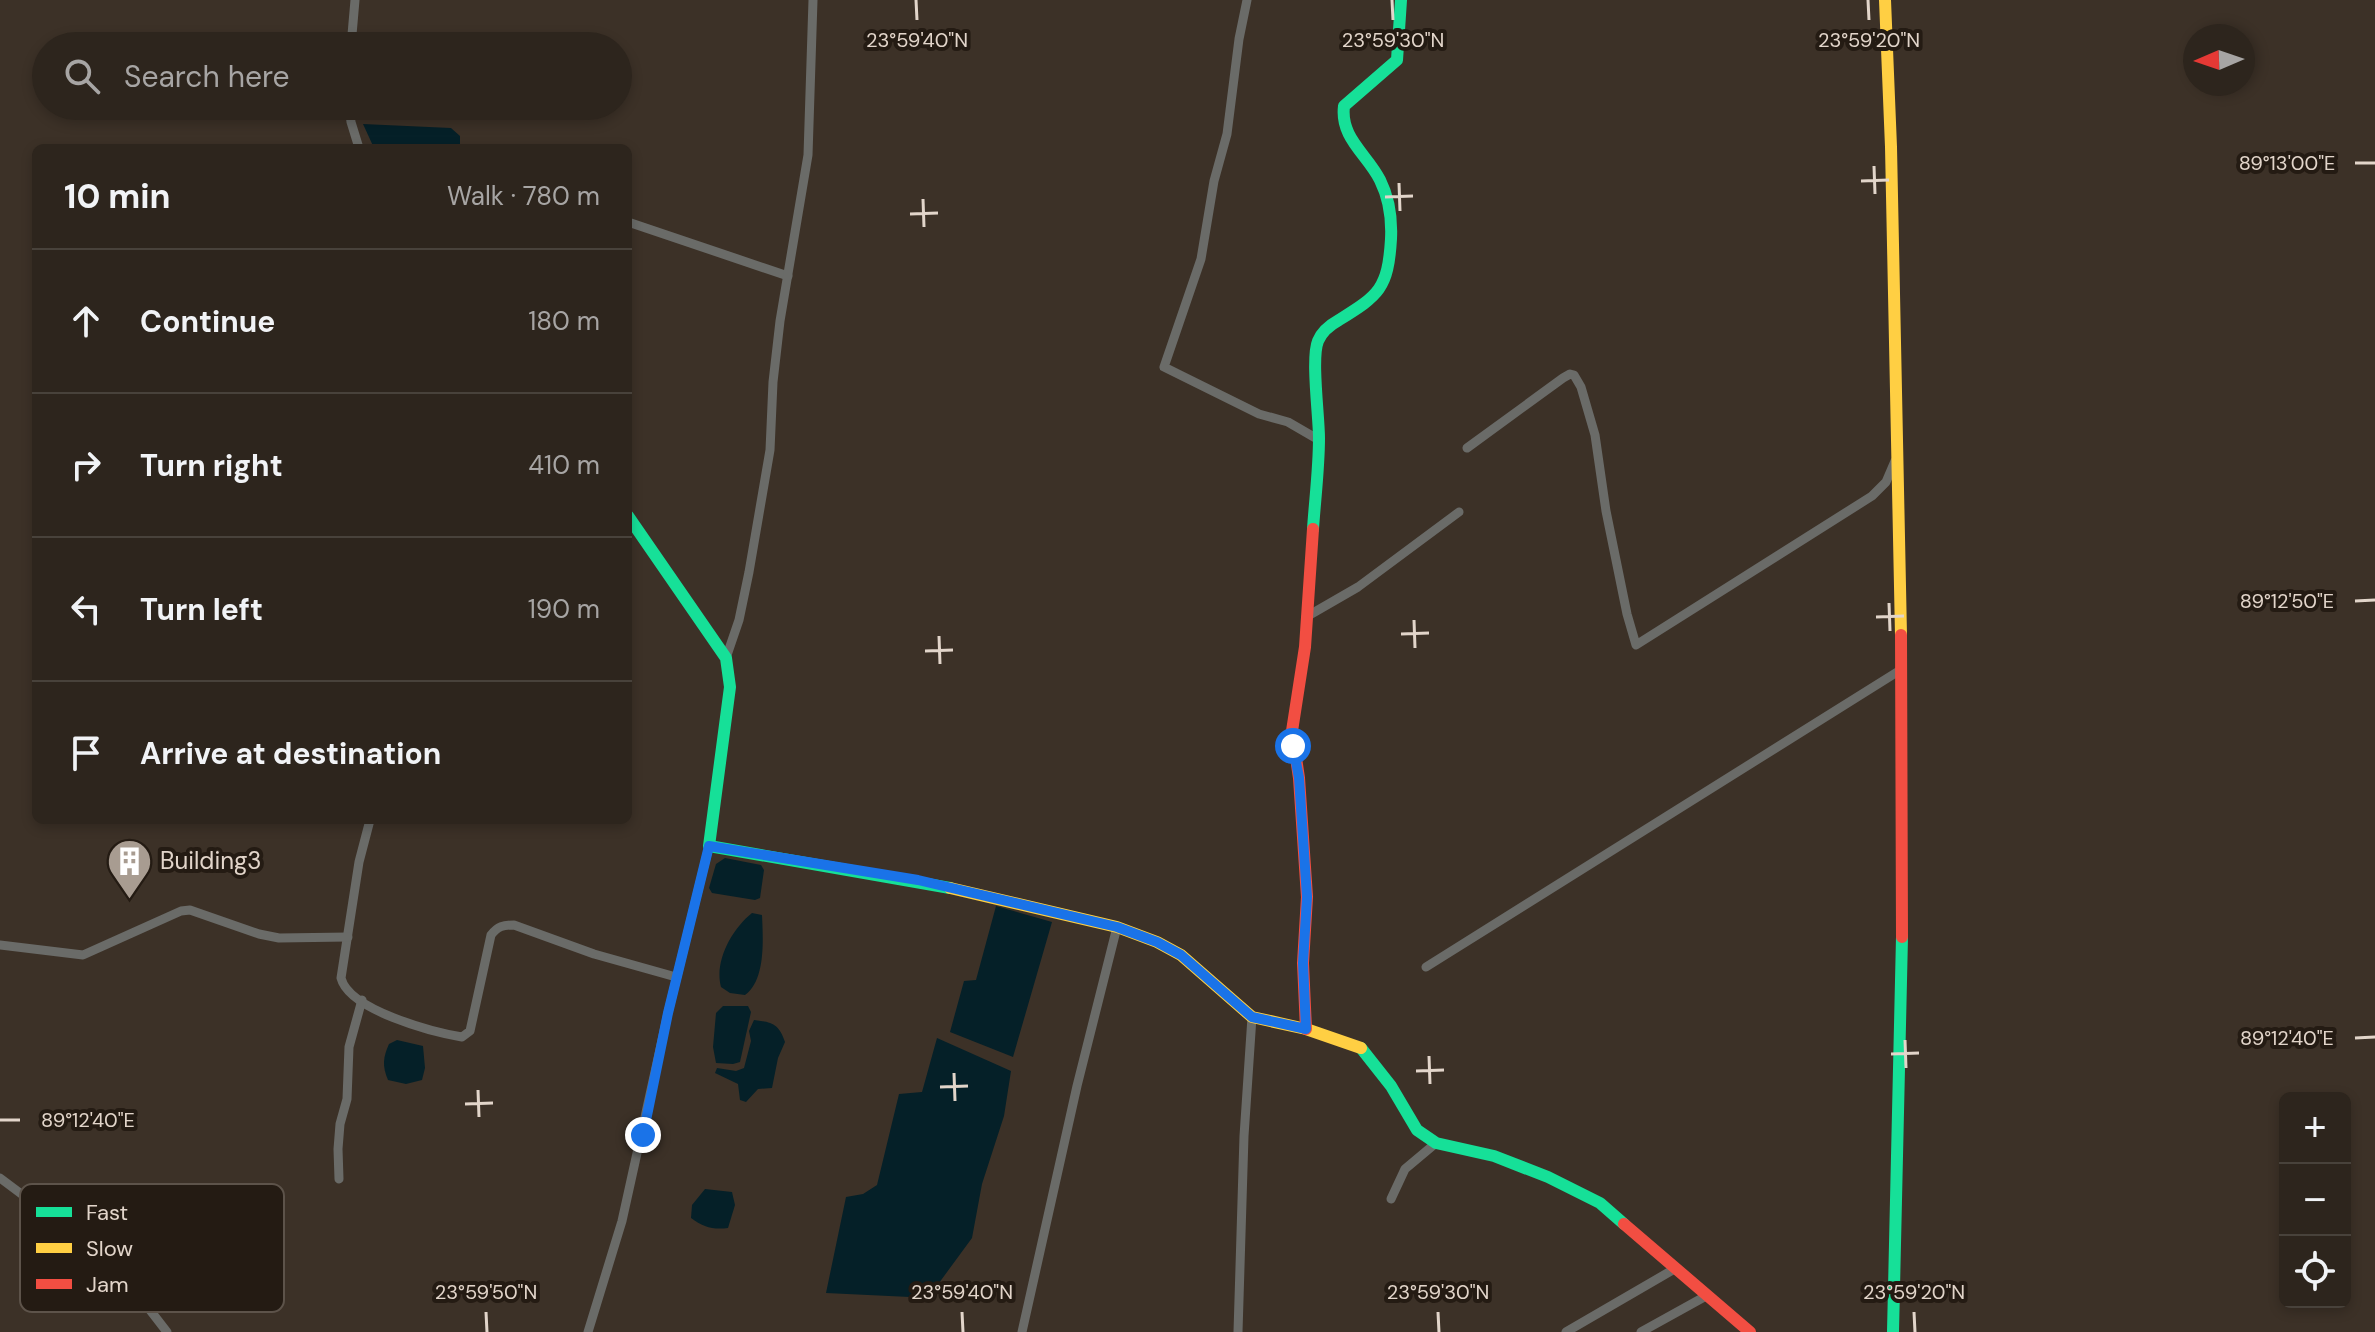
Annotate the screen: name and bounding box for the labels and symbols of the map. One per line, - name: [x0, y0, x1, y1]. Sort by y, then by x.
- north arrow: [2183, 24, 2255, 96]
- text: 23°59'40"N: [866, 27, 968, 53]
- text: 23°59'30"N: [1342, 27, 1444, 53]
- text: 23°59'20"N: [1818, 27, 1920, 53]
- text: 89°13'00"E: [2239, 150, 2335, 176]
- text: 89°12'50"E: [2240, 588, 2334, 614]
- route start: [1275, 728, 1311, 764]
- building icon: Building3: [105, 837, 153, 900]
- place label: Building3: [160, 845, 262, 876]
- text: 89°12'40"E: [2240, 1025, 2334, 1051]
- text: 89°12'40"E: [41, 1107, 135, 1133]
- route end: [625, 1117, 661, 1153]
- legend: [20, 1184, 284, 1312]
- text: Fast: [86, 1198, 128, 1227]
- text: Slow: [86, 1234, 133, 1263]
- text: Jam: [86, 1270, 129, 1299]
- text: 23°59'50"N: [435, 1279, 537, 1305]
- text: 23°59'40"N: [911, 1279, 1013, 1305]
- text: 23°59'30"N: [1387, 1279, 1489, 1305]
- text: 23°59'20"N: [1863, 1279, 1965, 1305]

